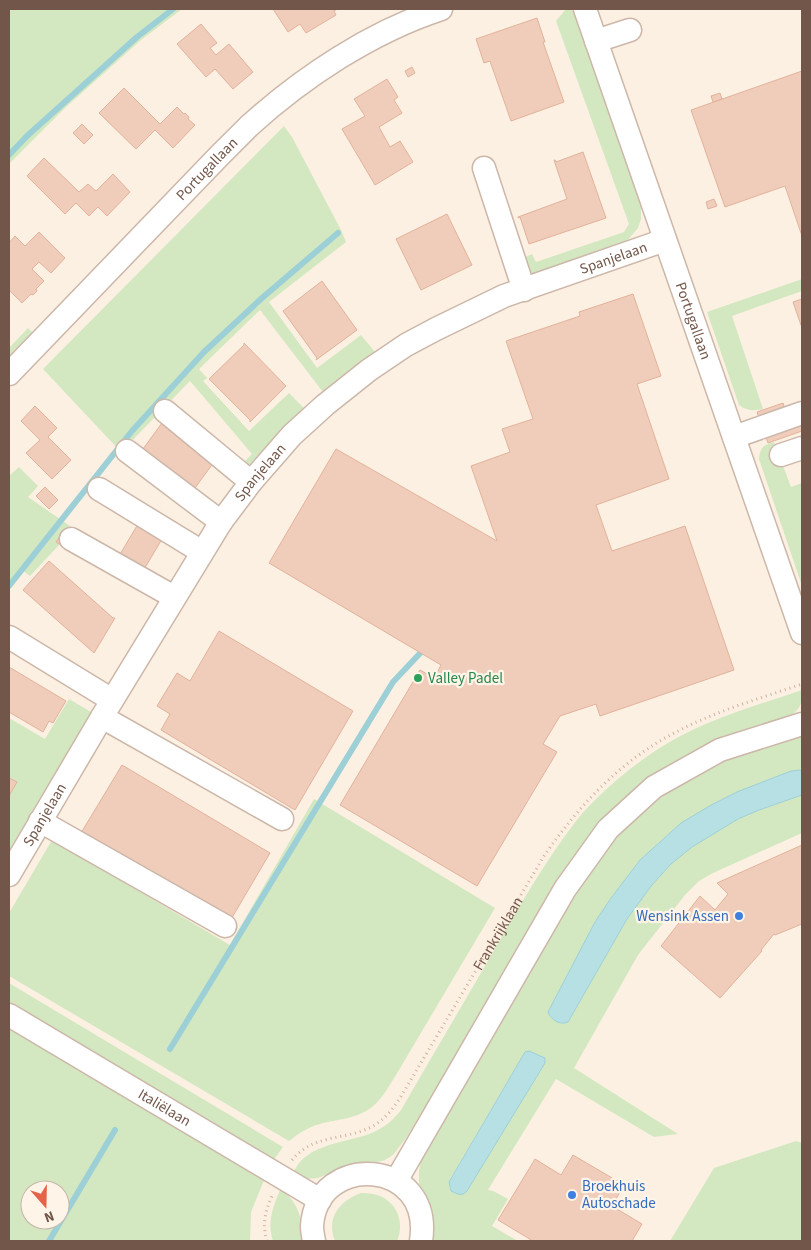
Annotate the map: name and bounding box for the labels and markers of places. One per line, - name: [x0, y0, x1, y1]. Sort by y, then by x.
- place label: Valley Padel: [428, 668, 503, 689]
- marker: Valley Padel: [412, 672, 424, 684]
- place label: Wensink Assen: [636, 906, 729, 927]
- marker: Wensink Assen: [733, 910, 745, 922]
- place label: Broekhuis Autoschade: [582, 1176, 656, 1214]
- marker: Broekhuis Autoschade: [566, 1189, 578, 1201]

